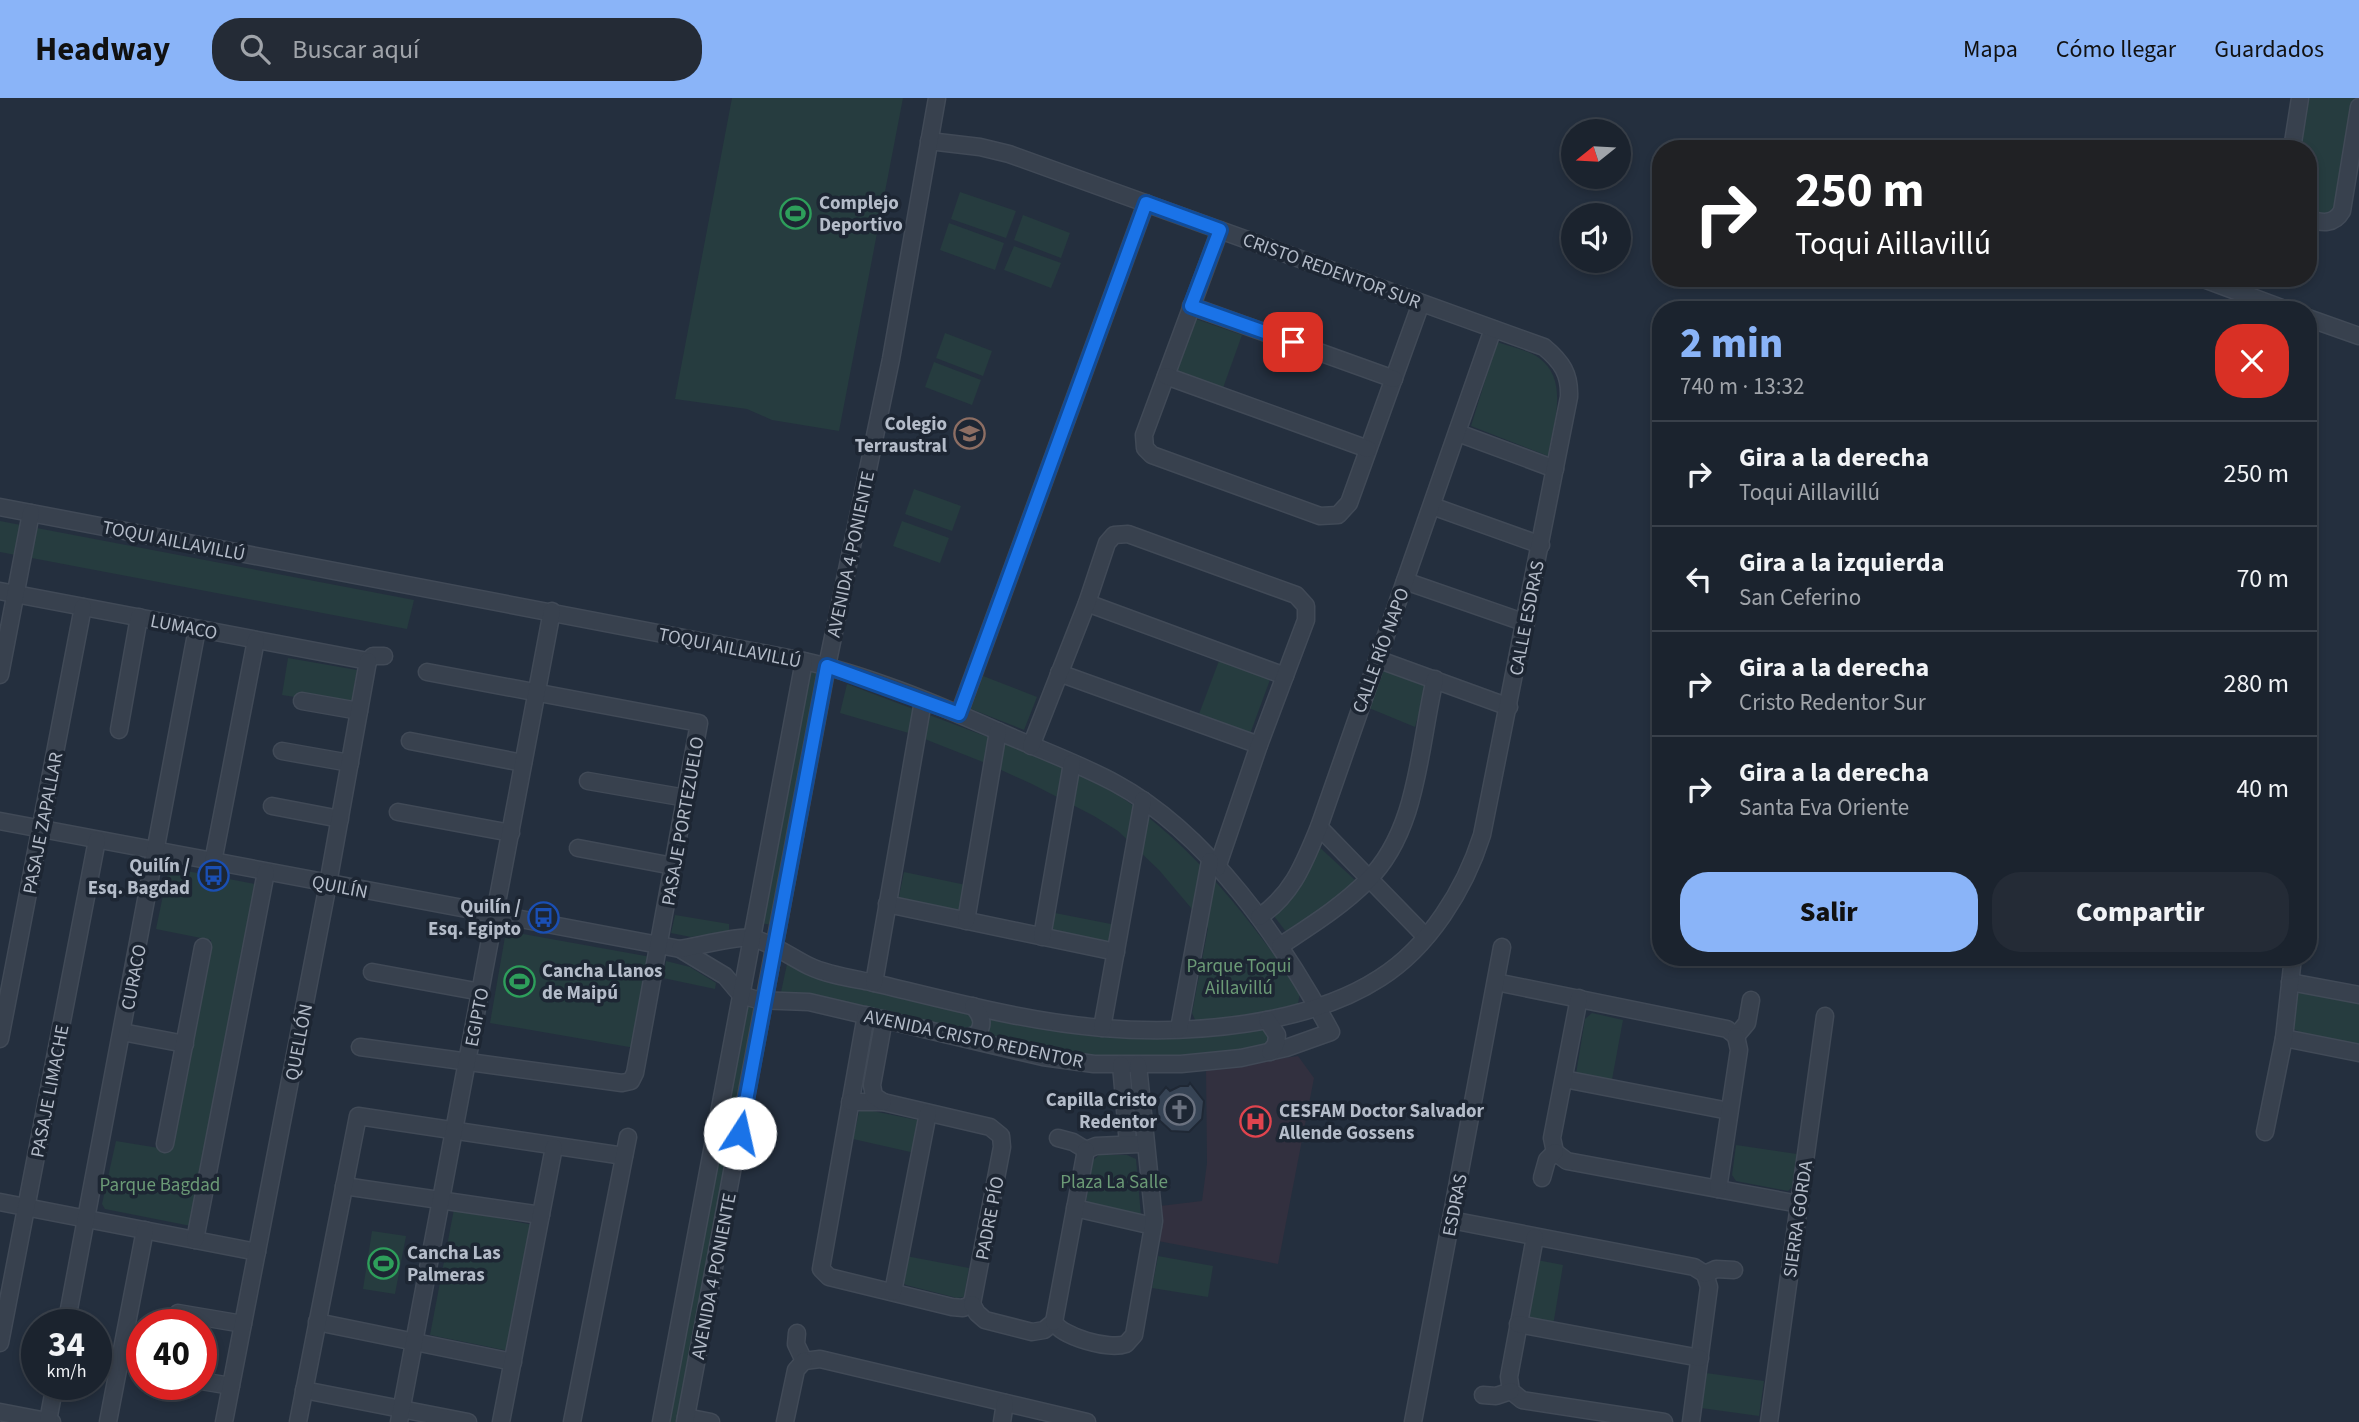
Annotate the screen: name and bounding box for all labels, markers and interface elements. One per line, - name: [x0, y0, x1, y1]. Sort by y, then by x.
- search box: [212, 18, 702, 81]
- text: Headway: [35, 26, 170, 73]
- icon: search: [236, 30, 274, 68]
- text: Buscar aquí: [292, 31, 419, 68]
- text: Mapa: [1963, 32, 2018, 67]
- text: Cómo llegar: [2056, 32, 2176, 67]
- text: Guardados: [2214, 32, 2324, 67]
- north arrow: [1561, 119, 1631, 189]
- map controls: [1561, 119, 1631, 273]
- text: 250 m: [1795, 156, 1924, 226]
- icon: right: [1680, 168, 1771, 259]
- place label: Complejo Deportivo: [819, 190, 903, 239]
- sports icon: Complejo Deportivo: [779, 196, 813, 230]
- button: sound: [1561, 203, 1631, 273]
- text: Toqui Aillavillú: [1795, 221, 1991, 267]
- street label: CRISTO REDENTOR SUR: [1239, 227, 1424, 316]
- pin: [1263, 312, 1323, 372]
- text: 2 min: [1680, 314, 1783, 374]
- icon: arrive: [1274, 323, 1312, 361]
- button: close: [2215, 324, 2289, 398]
- text: 740 m · 13:32: [1680, 370, 1804, 403]
- place label: Colegio Terraustral: [855, 411, 948, 460]
- school or university icon: Colegio Terraustral: [953, 417, 987, 451]
- text: Gira a la derecha: [1739, 439, 1929, 476]
- icon: right: [1680, 455, 1718, 493]
- text: 250 m: [2223, 455, 2289, 492]
- street label: AVENIDA 4 PONIENTE: [821, 469, 882, 640]
- text: Toqui Aillavillú: [1739, 476, 1880, 509]
- street label: TOQUI AILLAVILLÚ: [100, 514, 247, 569]
- text: Gira a la izquierda: [1739, 544, 1944, 581]
- street label: CALLE ESDRAS: [1503, 559, 1552, 678]
- icon: left: [1680, 560, 1718, 598]
- text: 70 m: [2236, 560, 2289, 597]
- text: San Ceferino: [1739, 581, 1861, 614]
- street label: CALLE RÍO NAPO: [1346, 584, 1417, 717]
- street label: LUMACO: [148, 608, 220, 647]
- street label: TOQUI AILLAVILLÚ: [656, 621, 803, 676]
- text: Gira a la derecha: [1739, 649, 1929, 686]
- icon: right: [1680, 665, 1718, 703]
- text: 280 m: [2223, 665, 2289, 702]
- text: Cristo Redentor Sur: [1739, 686, 1926, 719]
- street label: PASAJE PORTEZUELO: [655, 735, 712, 908]
- street label: PASAJE ZAPALLAR: [16, 750, 70, 896]
- text: Gira a la derecha: [1739, 754, 1929, 791]
- icon: right: [1680, 770, 1718, 808]
- text: 40 m: [2236, 770, 2289, 807]
- text: Santa Eva Oriente: [1739, 791, 1909, 824]
- place label: Quilín / Esq. Bagdad: [88, 853, 190, 902]
- bus stop icon: Quilín / Esq. Bagdad: [196, 859, 230, 893]
- street label: QUILÍN: [309, 869, 370, 906]
- button: Salir: [1680, 872, 1978, 952]
- button: Compartir: [1992, 872, 2289, 952]
- place label: Quilín / Esq. Egipto: [428, 894, 521, 943]
- bus stop icon: Quilín / Esq. Egipto: [527, 900, 561, 934]
- street label: CURACO: [115, 942, 154, 1013]
- park label: Parque Toqui Aillavillú: [1187, 953, 1291, 1002]
- place label: Cancha Llanos de Maipú: [542, 958, 663, 1007]
- sports icon: Cancha Llanos de Maipú: [502, 964, 536, 998]
- street label: EGIPTO: [459, 986, 496, 1049]
- street label: QUELLÓN: [279, 1002, 320, 1083]
- street label: AVENIDA CRISTO REDENTOR: [862, 1003, 1086, 1076]
- street label: PASAJE LIMACHE: [24, 1022, 77, 1160]
- place label: Capilla Cristo Redentor: [1046, 1087, 1157, 1136]
- church icon: Capilla Cristo Redentor: [1163, 1093, 1197, 1127]
- position arrow: [703, 1096, 777, 1170]
- place label: CESFAM Doctor Salvador Allende Gossens: [1278, 1098, 1485, 1147]
- hospital icon: CESFAM Doctor Salvador Allende Gossens: [1239, 1104, 1273, 1138]
- street label: SIERRA GORDA: [1777, 1158, 1820, 1279]
- park label: Plaza La Salle: [1060, 1169, 1168, 1196]
- park label: Parque Bagdad: [100, 1172, 220, 1199]
- street label: ESDRAS: [1436, 1172, 1475, 1239]
- street label: PADRE PÍO: [969, 1174, 1012, 1263]
- street label: AVENIDA 4 PONIENTE: [685, 1191, 744, 1362]
- place label: Cancha Las Palmeras: [407, 1240, 501, 1289]
- sports icon: Cancha Las Palmeras: [367, 1246, 401, 1280]
- speed limit sign: 40: [126, 1309, 217, 1400]
- text: 34: [48, 1320, 85, 1370]
- text: km/h: [47, 1359, 86, 1384]

